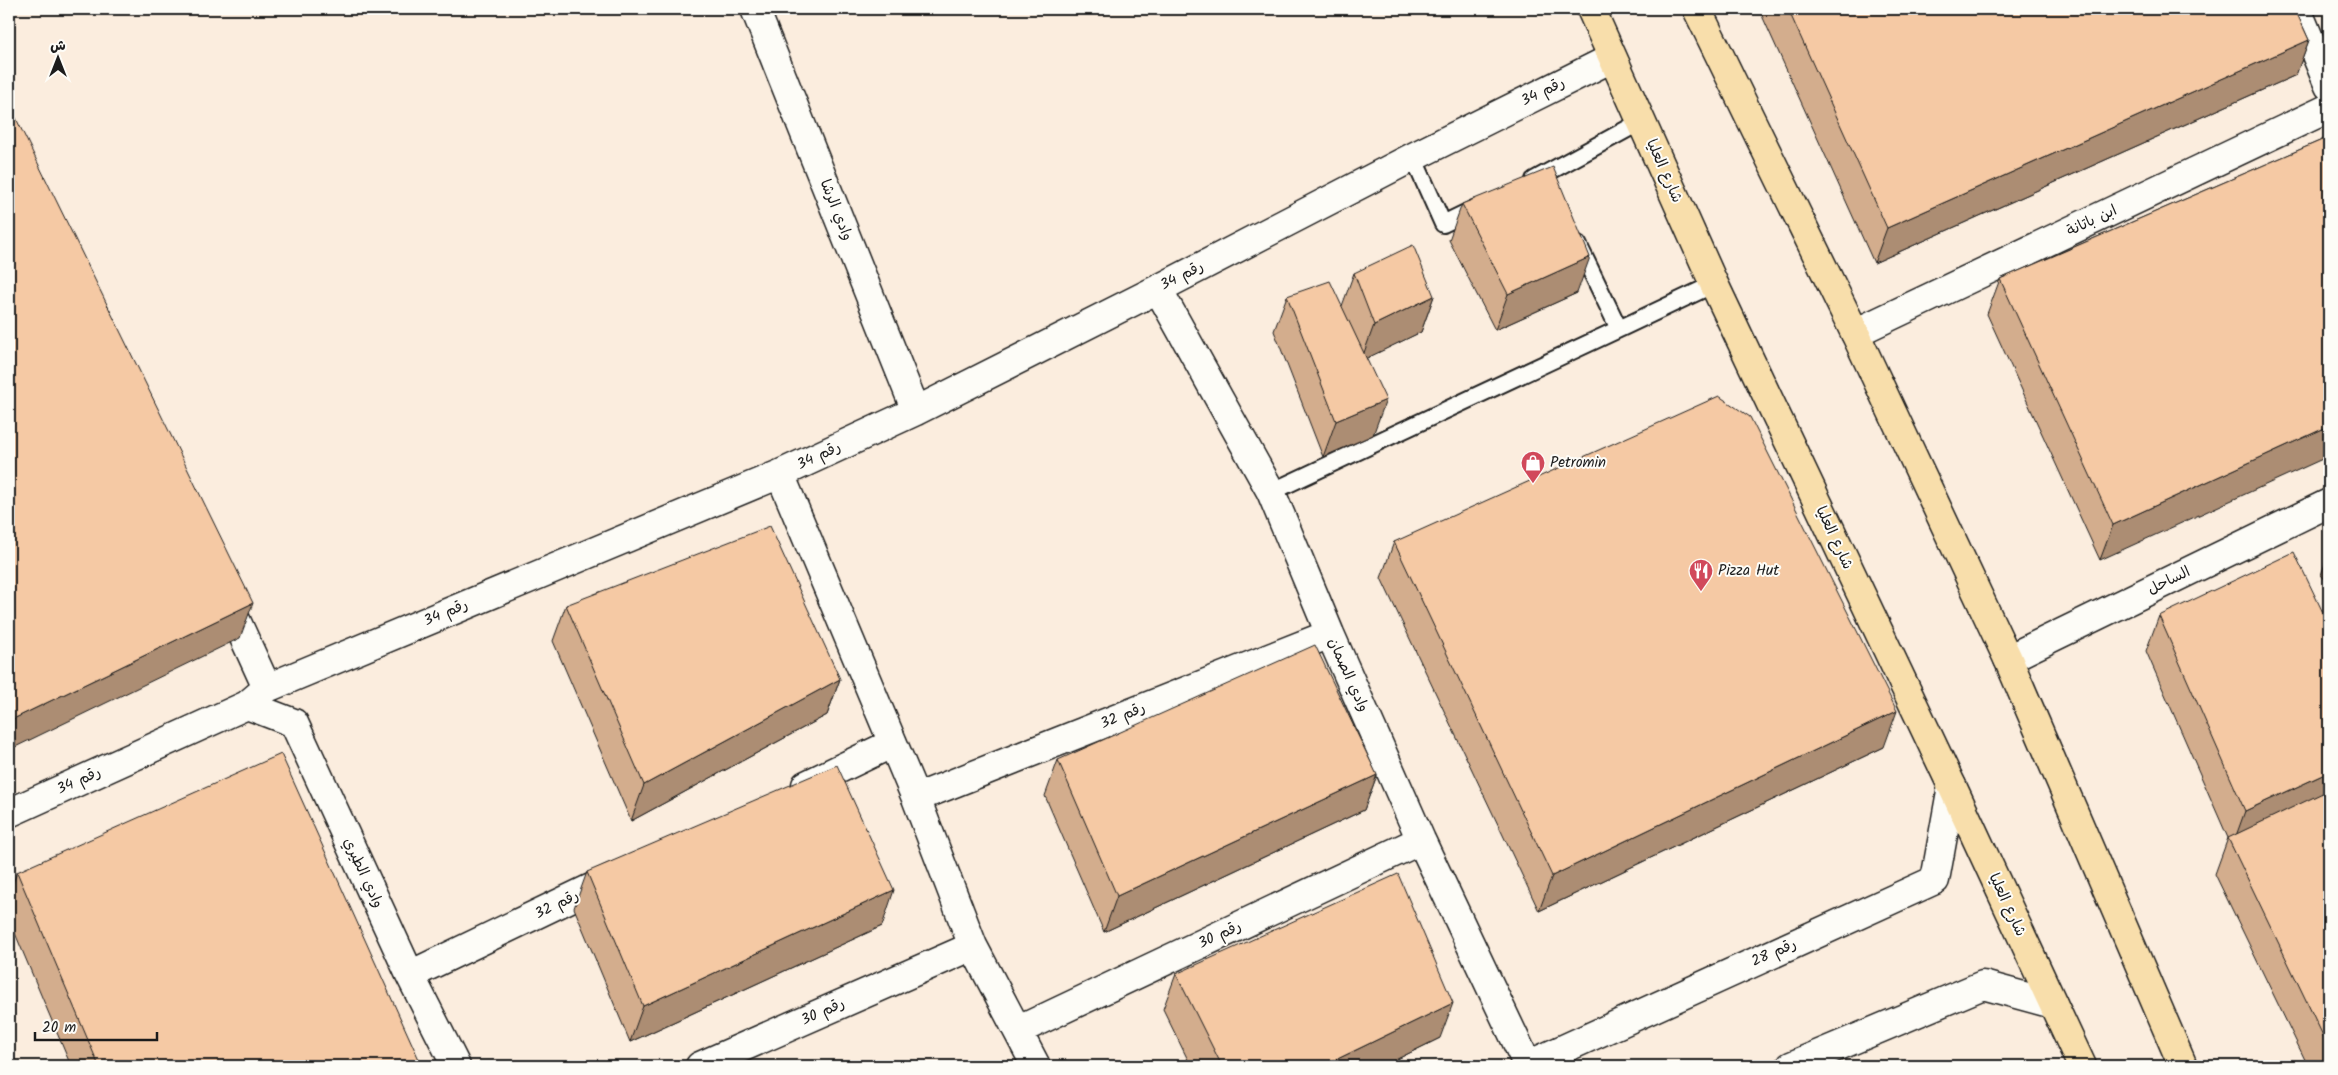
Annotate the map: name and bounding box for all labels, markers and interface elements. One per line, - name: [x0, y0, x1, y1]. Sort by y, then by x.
- north arrow: [32, 32, 82, 82]
- text: ش: [50, 35, 66, 57]
- street label: رقم 34: [1517, 71, 1569, 113]
- street label: شارع العليا: [1639, 135, 1689, 207]
- street label: وادي الرشا: [813, 176, 859, 244]
- street label: ابن باتانة: [2063, 199, 2121, 243]
- street label: رقم 34: [1156, 255, 1208, 297]
- street label: رقم 34: [793, 435, 845, 477]
- shop icon: Petromin: [1520, 450, 1546, 484]
- place label: Petromin: [1550, 451, 1606, 475]
- street label: شارع العليا: [1809, 502, 1859, 574]
- restaurant icon: Pizza Hut: [1688, 558, 1714, 592]
- place label: Pizza Hut: [1718, 559, 1779, 583]
- street label: الساحل: [2144, 560, 2194, 602]
- street label: رقم 34: [420, 593, 472, 633]
- street label: وادي الصمان: [1321, 634, 1375, 716]
- street label: رقم 32: [1097, 696, 1149, 736]
- street label: رقم 34: [53, 761, 105, 801]
- street label: وادي الطيري: [336, 834, 390, 912]
- street label: شارع العليا: [1982, 869, 2032, 941]
- street label: رقم 32: [531, 884, 583, 926]
- street label: رقم 30: [1194, 915, 1246, 955]
- street label: رقم 28: [1748, 932, 1800, 974]
- street label: رقم 30: [797, 992, 849, 1032]
- scale bar: [35, 1010, 158, 1042]
- text: 20 m: [42, 1016, 76, 1040]

